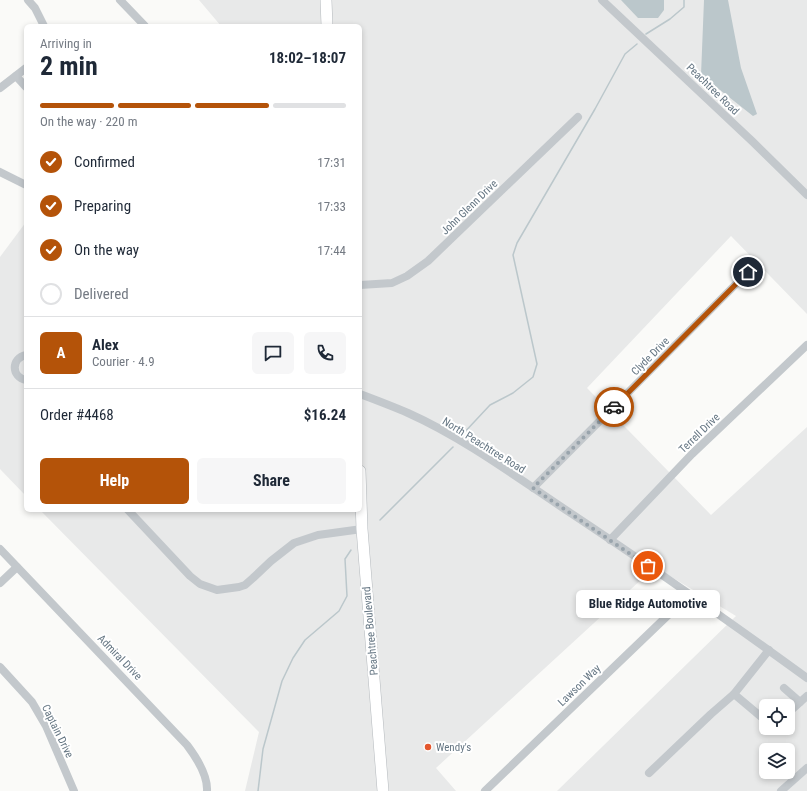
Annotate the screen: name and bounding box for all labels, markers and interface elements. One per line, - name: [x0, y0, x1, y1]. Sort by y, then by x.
- text: Arriving in: [40, 36, 92, 51]
- text: 18:02–18:07: [269, 49, 346, 67]
- text: 2 min: [40, 51, 98, 81]
- street label: Peachtree Road: [684, 61, 742, 118]
- text: On the way · 220 m: [40, 114, 137, 129]
- icon: check: [40, 151, 62, 173]
- text: Confirmed: [74, 153, 135, 171]
- text: 17:31: [317, 155, 346, 170]
- street label: John Glenn Drive: [438, 177, 500, 237]
- icon: check: [40, 195, 62, 217]
- text: Preparing: [74, 197, 131, 215]
- text: 17:33: [317, 199, 346, 214]
- icon: check: [40, 239, 62, 261]
- text: On the way: [74, 241, 139, 259]
- text: 17:44: [317, 243, 346, 258]
- pin: [731, 255, 765, 289]
- icon: home: [737, 261, 759, 283]
- text: Delivered: [74, 285, 129, 303]
- button: chat: [252, 332, 294, 374]
- button: phone: [304, 332, 346, 374]
- street label: Clyde Drive: [629, 335, 672, 378]
- text: Alex: [92, 336, 119, 354]
- text: A: [57, 344, 65, 362]
- text: Courier · 4.9: [92, 354, 155, 369]
- courier: [594, 387, 634, 427]
- icon: car: [603, 396, 625, 418]
- text: Order #4468: [40, 406, 114, 424]
- text: $16.24: [304, 406, 346, 424]
- street label: Terrell Drive: [676, 411, 722, 456]
- street label: North Peachtree Road: [440, 415, 528, 476]
- button: Help: [40, 458, 189, 504]
- button: Share: [197, 458, 346, 504]
- pin: [631, 549, 665, 583]
- icon: bag: [637, 555, 659, 577]
- street label: Peachtree Boulevard: [360, 586, 381, 676]
- callout: Blue Ridge Automotive: [576, 590, 720, 618]
- text: Blue Ridge Automotive: [589, 596, 707, 611]
- street label: Admiral Drive: [95, 632, 144, 683]
- street label: Lawson Way: [555, 662, 604, 709]
- map controls: [759, 699, 795, 779]
- button: locate: [759, 699, 795, 735]
- street label: Captain Drive: [39, 702, 76, 760]
- place label: Wendy's: [436, 741, 471, 754]
- marker: Wendy's: [423, 742, 433, 752]
- button: layers: [759, 743, 795, 779]

